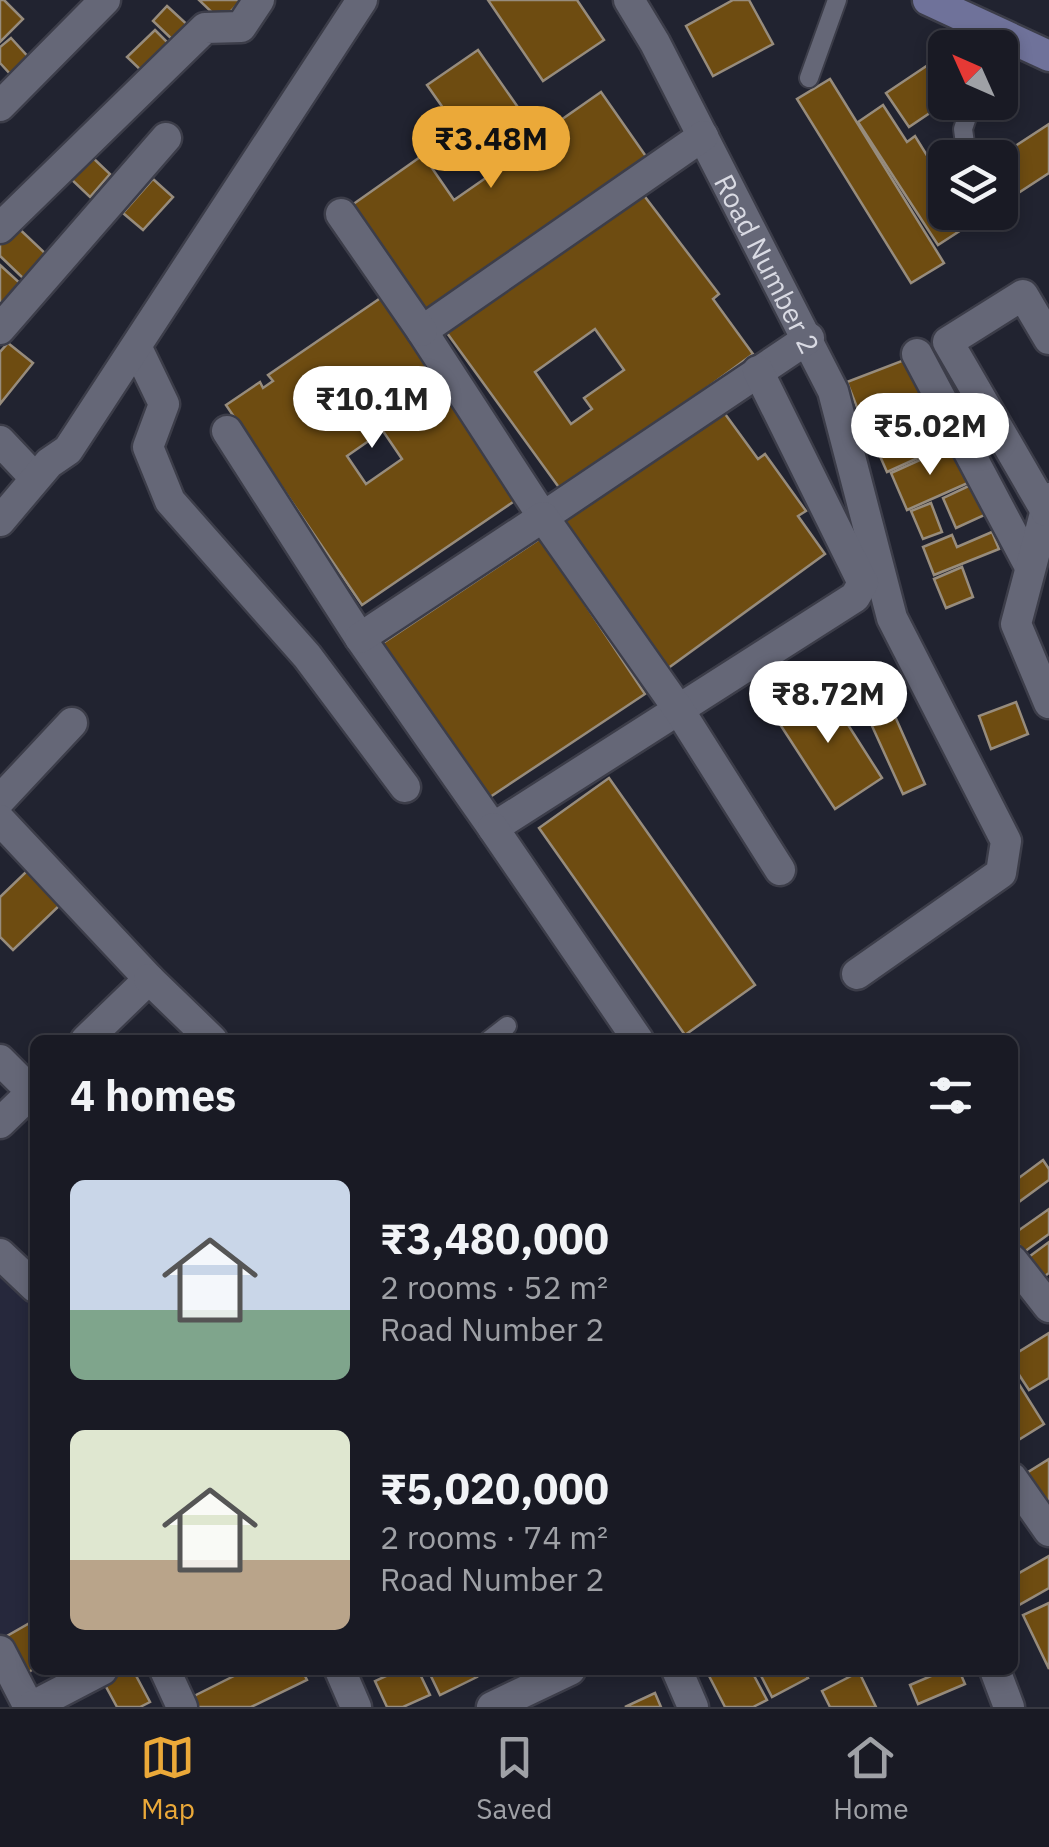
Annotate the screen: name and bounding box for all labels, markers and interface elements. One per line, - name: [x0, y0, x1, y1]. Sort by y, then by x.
- north arrow: [928, 30, 1018, 120]
- map controls: [928, 30, 1018, 230]
- pin: ₹3.48M: [410, 106, 572, 191]
- text: ₹3.48M: [434, 117, 548, 159]
- button: layers: [928, 140, 1018, 230]
- street label: Road Number 2: [707, 168, 829, 359]
- pin: ₹10.1M: [291, 366, 453, 451]
- text: ₹10.1M: [315, 377, 429, 419]
- pin: ₹5.02M: [849, 393, 1011, 478]
- text: ₹5.02M: [873, 404, 987, 446]
- pin: ₹8.72M: [747, 661, 909, 746]
- text: ₹8.72M: [771, 672, 885, 714]
- text: 4 homes: [70, 1068, 236, 1123]
- icon: filters: [923, 1068, 978, 1123]
- text: ₹3,480,000: [380, 1211, 609, 1266]
- icon: home: [150, 1220, 270, 1340]
- text: 2 rooms · 52 m²: [380, 1266, 608, 1308]
- text: Road Number 2: [380, 1308, 604, 1350]
- text: ₹5,020,000: [380, 1461, 609, 1516]
- icon: home: [150, 1470, 270, 1590]
- text: 2 rooms · 74 m²: [380, 1516, 608, 1558]
- text: Road Number 2: [380, 1558, 604, 1600]
- tab: Map: [140, 1730, 195, 1827]
- tab: Saved: [476, 1730, 552, 1827]
- tab: Home: [833, 1730, 909, 1827]

